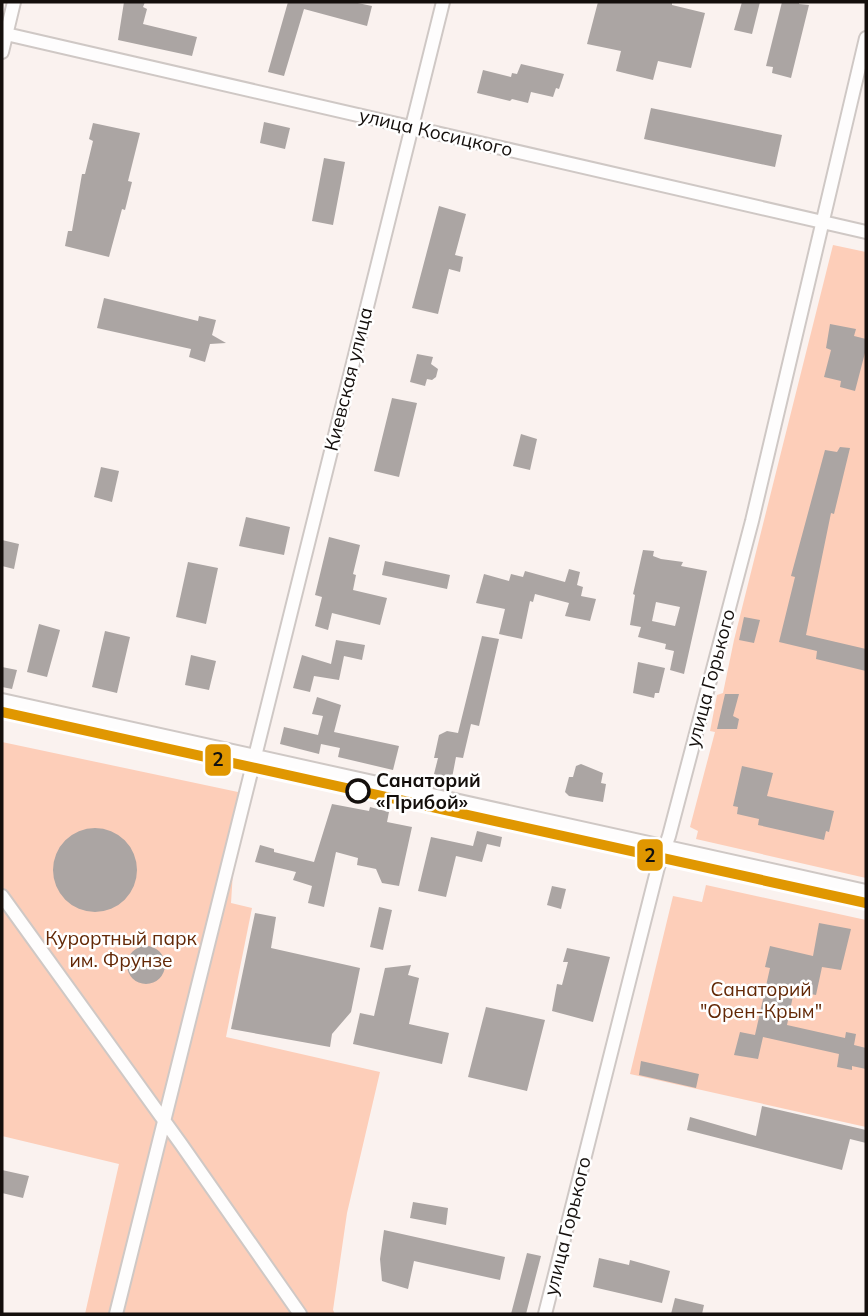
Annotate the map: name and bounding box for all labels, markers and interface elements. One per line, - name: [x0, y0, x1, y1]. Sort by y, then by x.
- street label: улица Косицкого: [357, 103, 515, 161]
- street label: Киевская улица: [319, 305, 377, 453]
- street label: улица Горького: [680, 606, 740, 750]
- line badge: 2: [204, 743, 232, 777]
- text: 2: [212, 747, 224, 771]
- place label: Санаторий «Прибой»: [376, 768, 481, 814]
- marker: Санаторий «Прибой»: [346, 779, 370, 803]
- line badge: 2: [636, 838, 664, 872]
- text: 2: [644, 843, 656, 867]
- park label: Курортный парк им. Фрунзе: [45, 926, 198, 972]
- park label: Санаторий "Орен-Крым": [700, 977, 822, 1023]
- street label: улица Горького: [538, 1154, 596, 1298]

